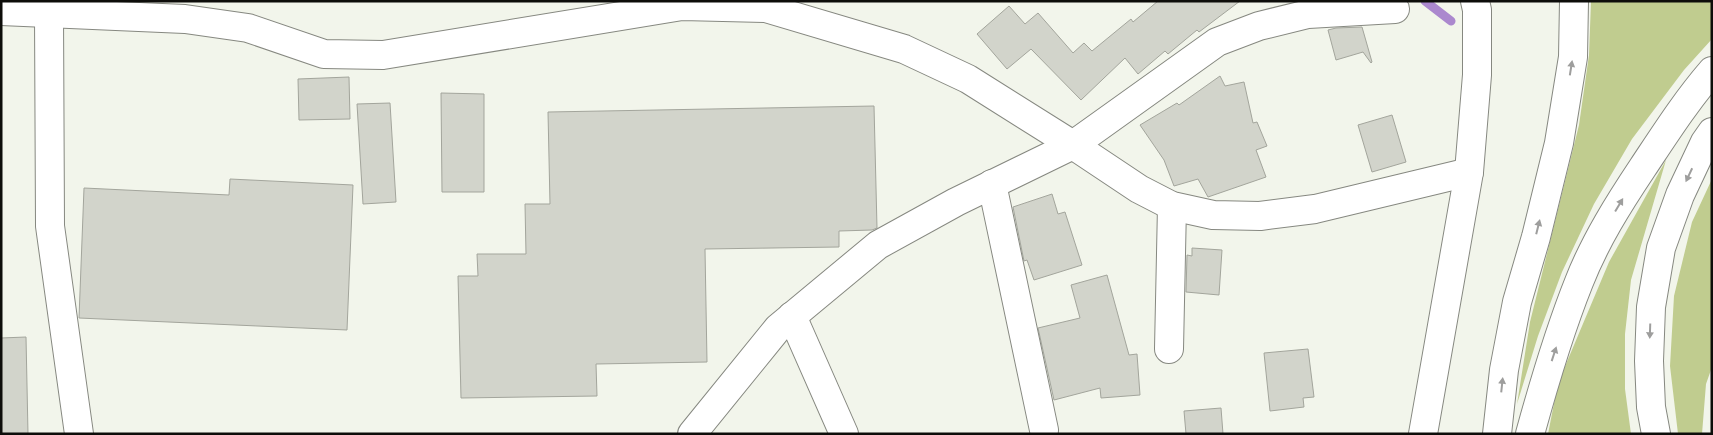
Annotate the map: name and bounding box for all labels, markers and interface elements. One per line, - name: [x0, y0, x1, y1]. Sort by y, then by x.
- one-way arrow: [1567, 60, 1575, 76]
- one-way arrow: [1685, 168, 1693, 182]
- one-way arrow: [1614, 199, 1623, 212]
- one-way arrow: [1534, 220, 1542, 235]
- one-way arrow: [1646, 323, 1654, 339]
- one-way arrow: [1550, 346, 1558, 361]
- one-way arrow: [1498, 377, 1506, 393]

